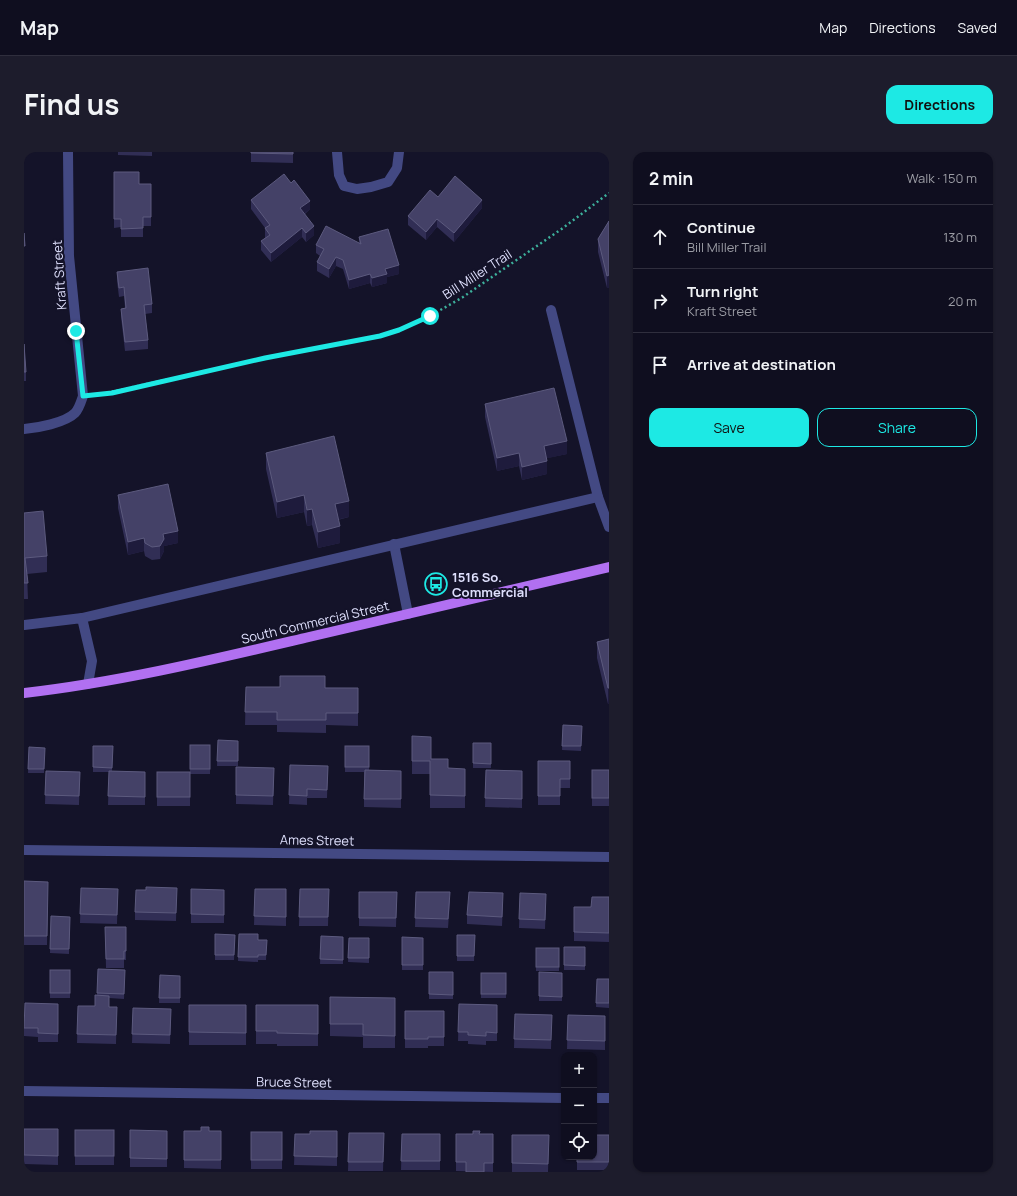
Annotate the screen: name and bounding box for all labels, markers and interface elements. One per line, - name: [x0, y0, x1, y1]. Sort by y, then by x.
- text: Map: [20, 15, 59, 41]
- text: Map: [819, 18, 847, 37]
- text: Directions: [869, 18, 936, 37]
- text: Saved: [958, 18, 997, 37]
- text: Find us: [24, 85, 119, 123]
- button: Directions: [886, 85, 993, 124]
- text: 2 min: [649, 167, 693, 190]
- text: Walk · 150 m: [906, 169, 977, 187]
- text: Continue: [687, 217, 755, 238]
- icon: ahead: [649, 226, 671, 248]
- text: 130 m: [943, 228, 977, 246]
- text: Bill Miller Trail: [687, 238, 766, 256]
- street label: Kraft Street: [48, 239, 70, 311]
- street label: Bill Miller Trail: [439, 245, 515, 303]
- text: Turn right: [687, 281, 758, 302]
- icon: right: [649, 290, 671, 312]
- text: 20 m: [948, 292, 977, 310]
- text: Kraft Street: [687, 302, 757, 320]
- route start: [421, 307, 439, 325]
- route end: [67, 322, 85, 340]
- icon: arrive: [649, 354, 671, 376]
- text: Arrive at destination: [687, 354, 836, 375]
- button: Save: [649, 408, 809, 447]
- button: Share: [817, 408, 977, 447]
- place label: 1516 So. Commercial: [452, 568, 528, 601]
- bus stop icon: 1516 So. Commercial: [423, 571, 449, 597]
- street label: South Commercial Street: [239, 596, 391, 648]
- street label: Ames Street: [280, 830, 354, 850]
- map controls: [561, 1052, 597, 1160]
- button: +: [561, 1052, 597, 1088]
- street label: Bruce Street: [256, 1072, 332, 1092]
- button: −: [561, 1088, 597, 1124]
- button: locate: [561, 1124, 597, 1160]

